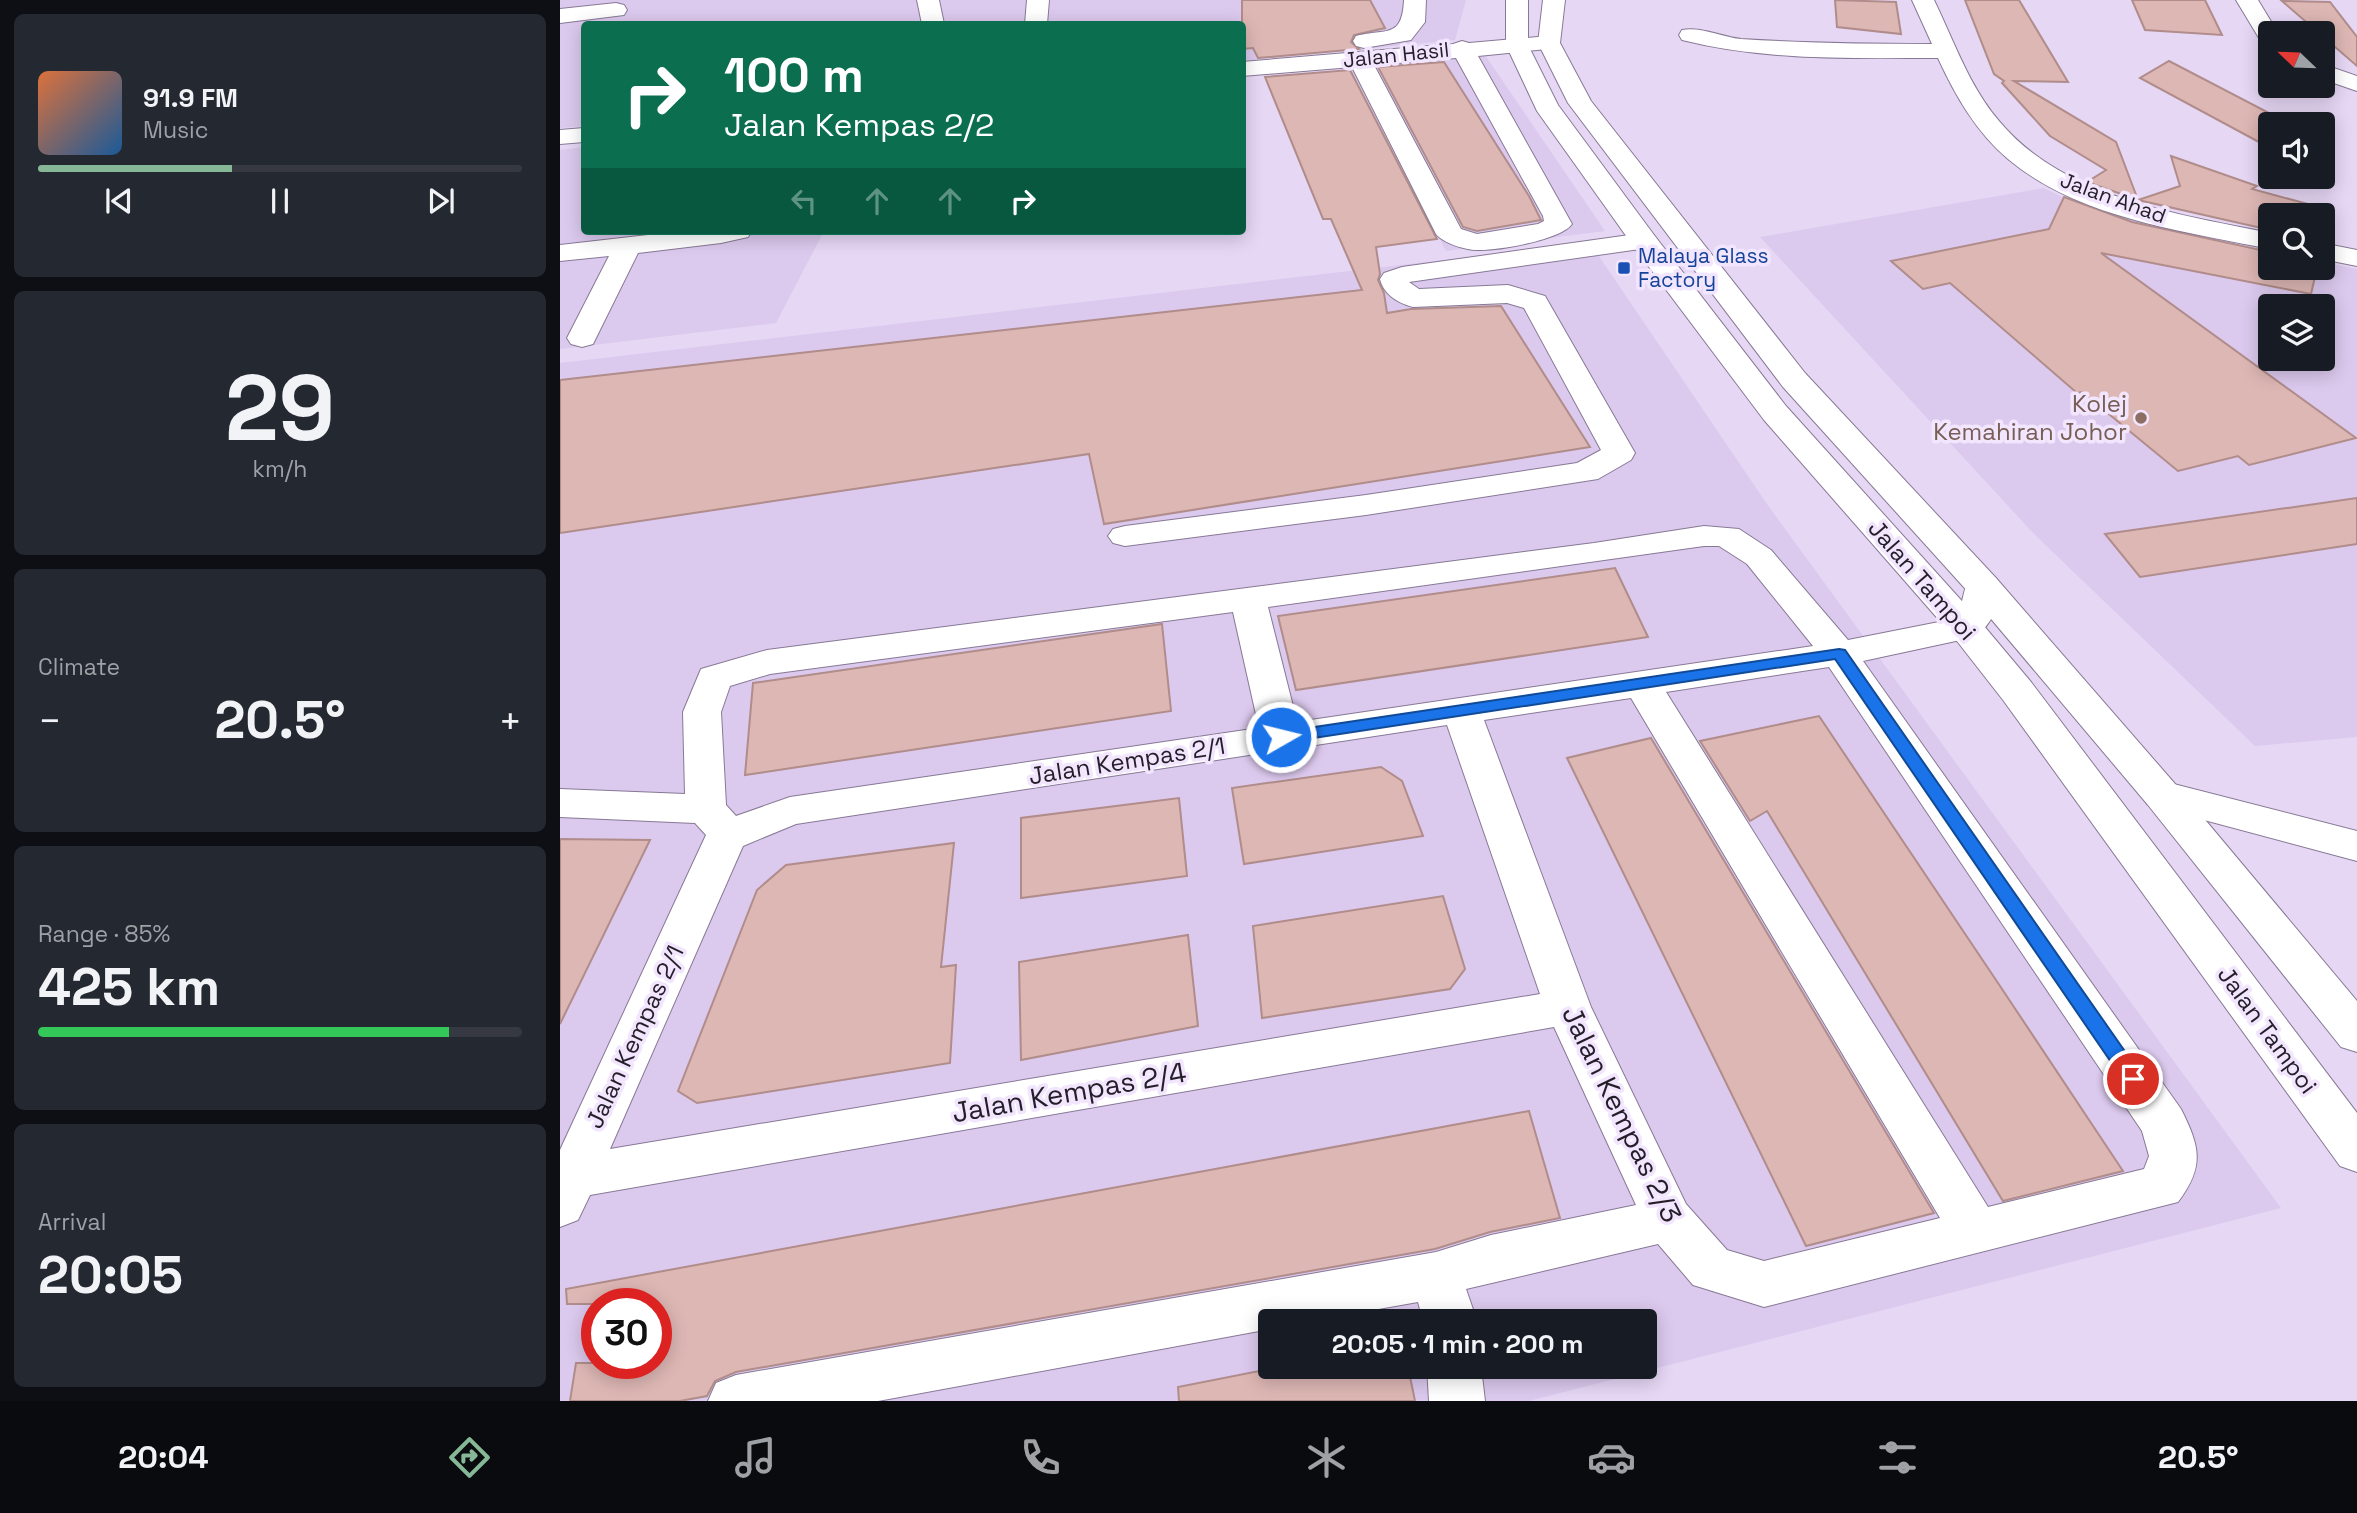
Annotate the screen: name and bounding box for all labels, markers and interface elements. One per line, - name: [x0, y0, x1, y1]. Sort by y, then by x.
- north arrow: [2258, 21, 2334, 98]
- map controls: [2258, 21, 2335, 371]
- street label: Jalan Hasil: [1342, 36, 1450, 74]
- text: 100 m: [724, 44, 864, 106]
- icon: right: [609, 49, 700, 140]
- text: 91.9 FM: [143, 81, 238, 115]
- text: Jalan Kempas 2/2: [724, 105, 994, 145]
- button: sound: [2258, 112, 2335, 189]
- text: Music: [143, 115, 208, 145]
- street label: Jalan Ahad: [2057, 166, 2170, 229]
- icon: previous: [100, 182, 138, 220]
- icon: pause: [261, 182, 299, 220]
- icon: next: [422, 182, 460, 220]
- icon: left: [785, 182, 823, 220]
- icon: ahead: [858, 182, 896, 220]
- icon: ahead: [931, 182, 969, 220]
- icon: right: [1004, 182, 1042, 220]
- button: search: [2258, 203, 2335, 280]
- place label: Malaya Glass Factory: [1638, 242, 1769, 293]
- marker: Malaya Glass Factory: [1616, 260, 1632, 276]
- button: layers: [2258, 294, 2335, 371]
- text: 29: [225, 350, 335, 467]
- place label: Kolej Kemahiran Johor: [1933, 388, 2127, 447]
- marker: Kolej Kemahiran Johor: [2133, 410, 2149, 426]
- text: km/h: [253, 454, 307, 484]
- street label: Jalan Tampoi: [1861, 513, 1983, 646]
- text: Climate: [38, 652, 120, 682]
- text: 20.5°: [214, 687, 346, 753]
- text: −: [38, 697, 62, 745]
- text: +: [498, 697, 522, 745]
- position arrow: [1244, 700, 1318, 774]
- street label: Jalan Kempas 2/1: [1027, 730, 1227, 791]
- text: Range · 85%: [38, 919, 170, 949]
- street label: Jalan Kempas 2/1: [579, 940, 691, 1133]
- text: 425 km: [38, 954, 220, 1020]
- street label: Jalan Tampoi: [2211, 960, 2324, 1099]
- street label: Jalan Kempas 2/3: [1554, 1000, 1690, 1228]
- pin: [2103, 1049, 2163, 1109]
- street label: Jalan Kempas 2/4: [949, 1054, 1189, 1130]
- icon: arrive: [2114, 1060, 2152, 1098]
- text: Arrival: [38, 1207, 106, 1237]
- text: 20:05: [38, 1242, 183, 1308]
- speed limit sign: 30: [581, 1288, 672, 1379]
- text: 20:05 · 1 min · 200 m: [1332, 1327, 1583, 1361]
- icon: directions: [445, 1433, 494, 1482]
- icon: music: [731, 1433, 780, 1482]
- icon: phone: [1016, 1433, 1065, 1482]
- icon: climate: [1302, 1433, 1351, 1482]
- icon: car: [1587, 1433, 1636, 1482]
- icon: filters: [1873, 1433, 1922, 1482]
- text: 20:04: [118, 1437, 209, 1477]
- text: 20.5°: [2158, 1437, 2239, 1477]

